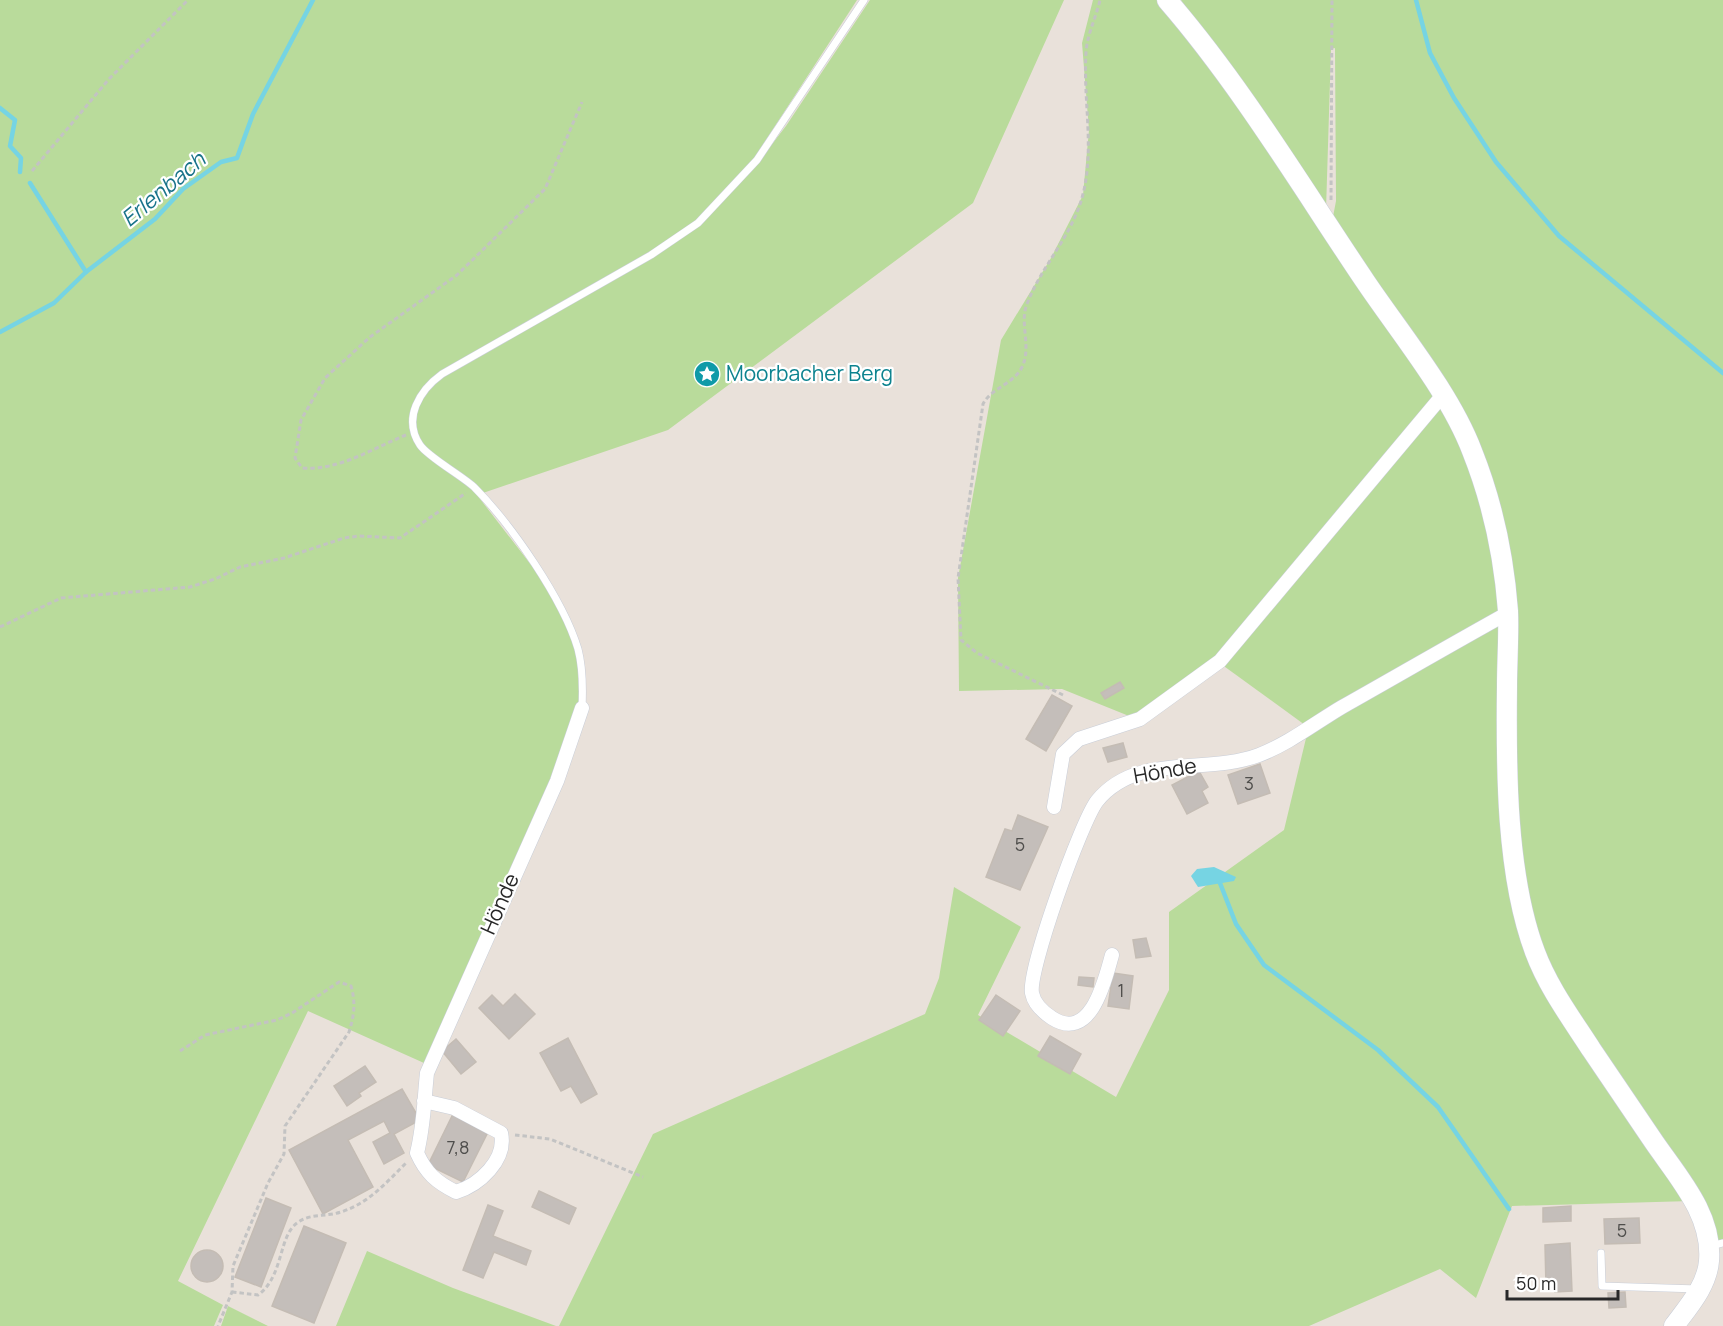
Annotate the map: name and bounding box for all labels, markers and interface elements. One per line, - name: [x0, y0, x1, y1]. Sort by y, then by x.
- water label: Erlenbach: [114, 144, 212, 233]
- place icon: Moorbacher Berg: [692, 359, 722, 389]
- place label: Moorbacher Berg: [726, 359, 893, 387]
- street label: Hönde: [1131, 751, 1199, 789]
- house number: 3: [1244, 771, 1254, 795]
- house number: 5: [1015, 832, 1025, 856]
- street label: Hönde: [473, 869, 525, 938]
- house number: 1: [1117, 978, 1125, 1002]
- house number: 7,8: [446, 1135, 470, 1159]
- house number: 5: [1617, 1218, 1627, 1242]
- scale bar: [1507, 1263, 1618, 1301]
- text: 50 m: [1516, 1271, 1556, 1295]

